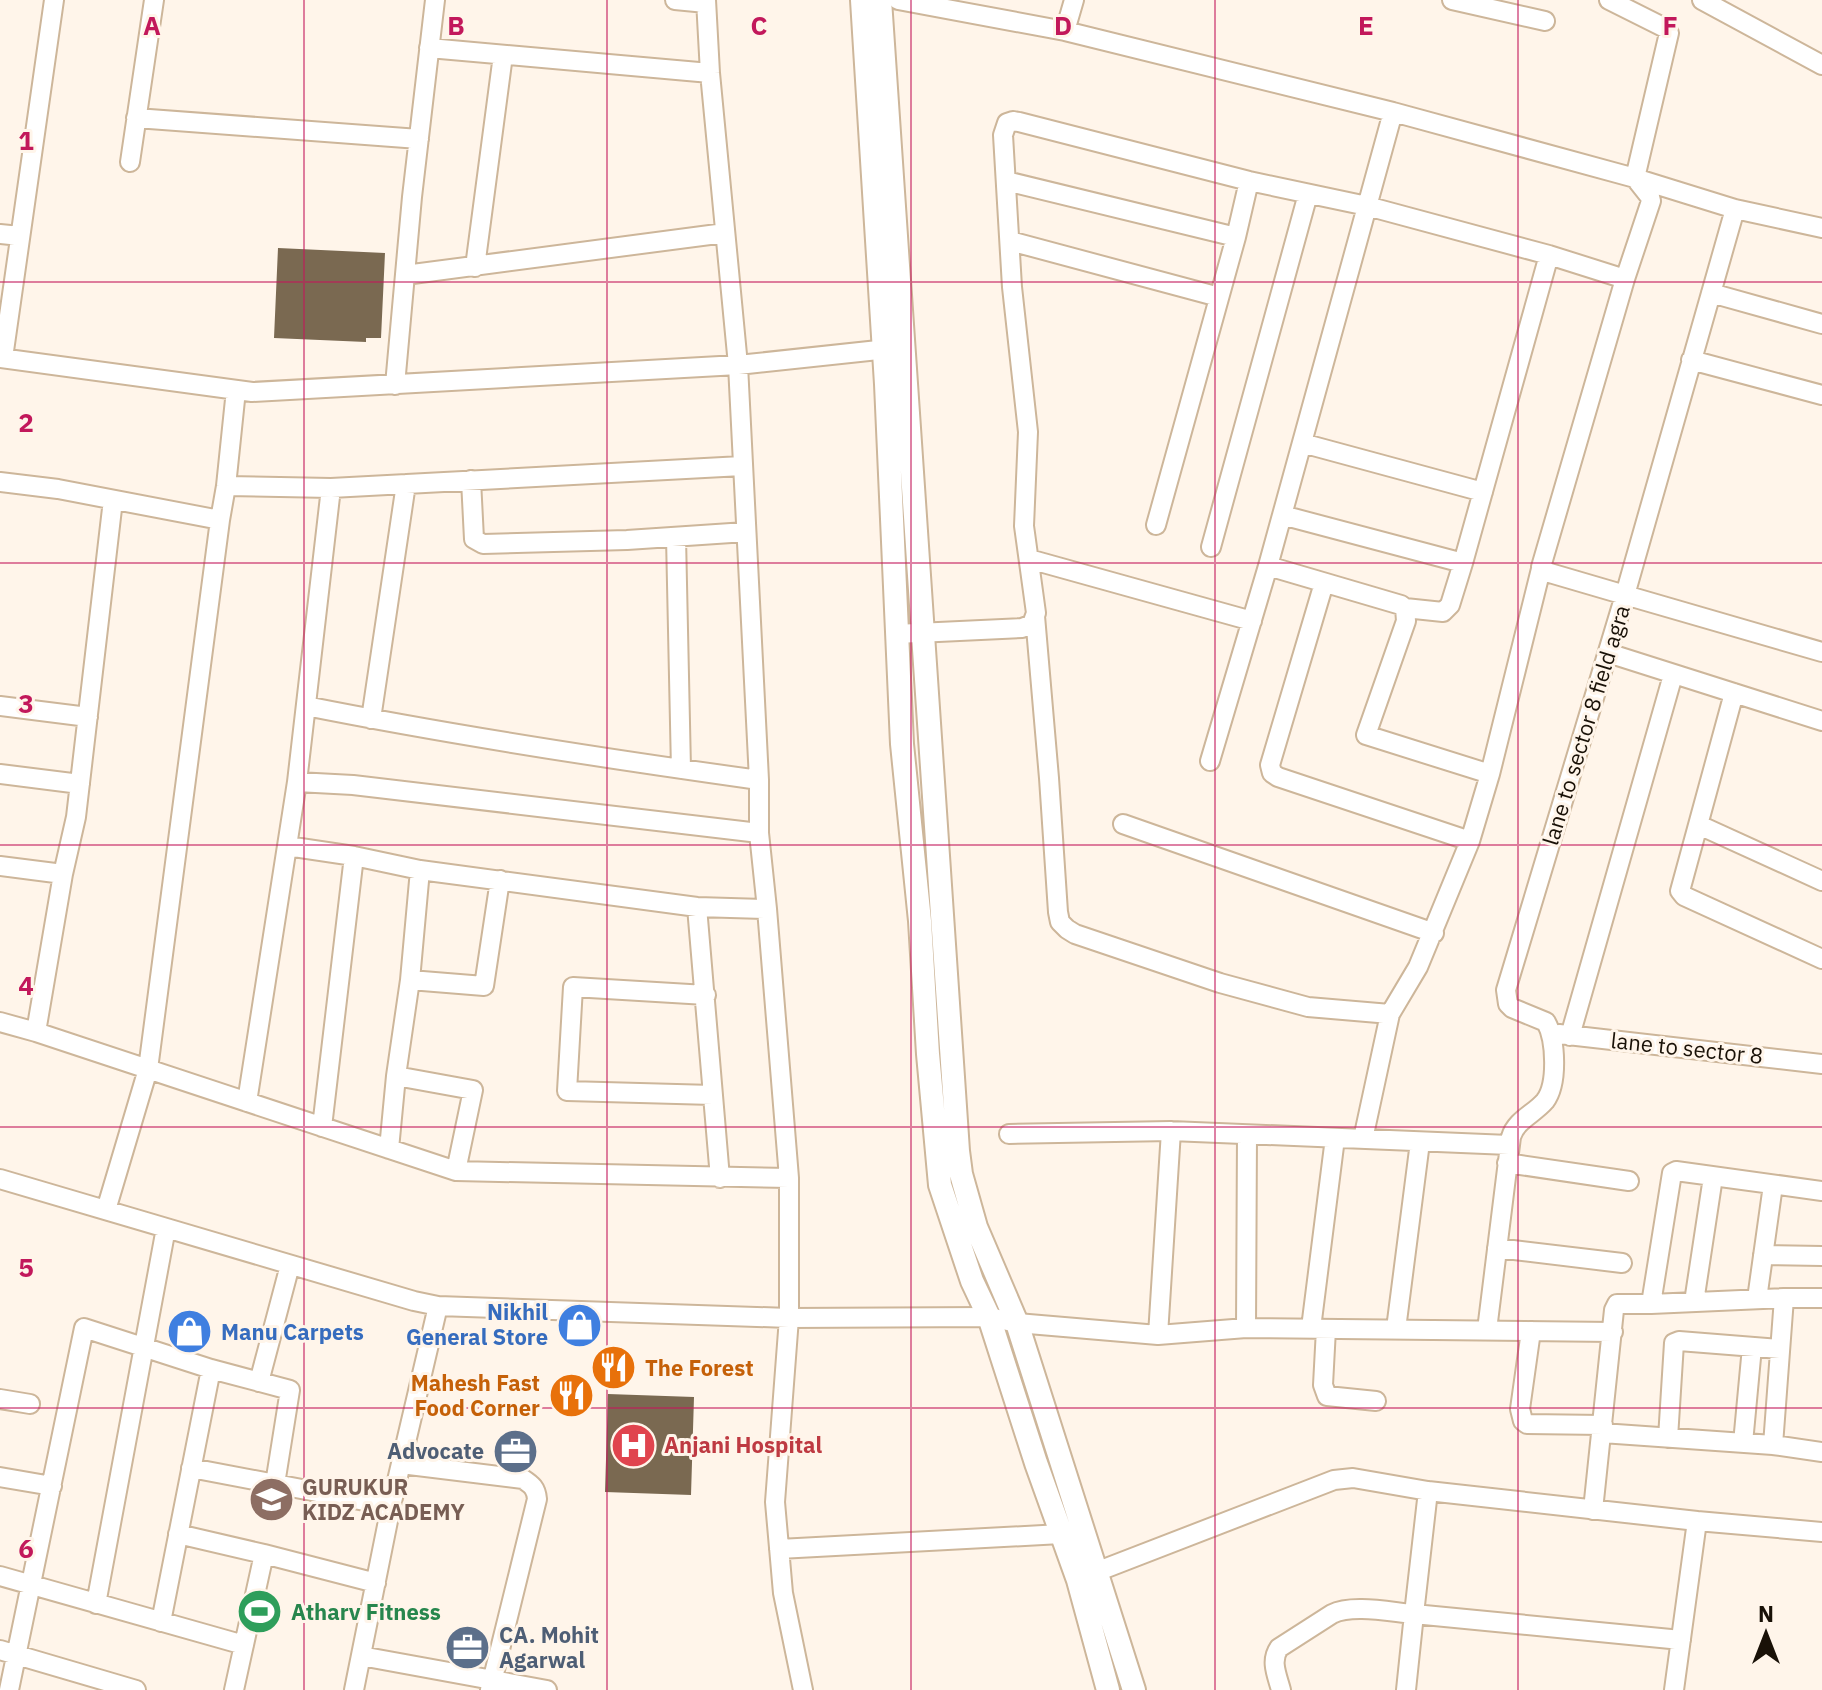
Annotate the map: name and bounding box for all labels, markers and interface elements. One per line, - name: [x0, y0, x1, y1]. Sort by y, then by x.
- text: A: [143, 8, 161, 42]
- text: B: [447, 8, 465, 42]
- text: C: [751, 8, 768, 42]
- text: D: [1054, 8, 1072, 42]
- text: E: [1358, 8, 1374, 42]
- text: F: [1662, 8, 1678, 42]
- text: 1: [18, 123, 34, 157]
- text: 2: [18, 405, 34, 439]
- street label: lane to sector 8 field agra: [1535, 601, 1636, 848]
- text: 3: [18, 686, 34, 720]
- text: 4: [18, 968, 34, 1002]
- street label: lane to sector 8: [1609, 1025, 1765, 1070]
- text: 5: [18, 1250, 34, 1284]
- place label: Nikhil General Store: [406, 1297, 548, 1351]
- shop icon: Nikhil General Store: [555, 1301, 603, 1349]
- shop icon: Manu Carpets: [166, 1308, 214, 1356]
- place label: Manu Carpets: [221, 1317, 364, 1346]
- restaurant icon: The Forest: [590, 1344, 638, 1392]
- place label: The Forest: [645, 1353, 754, 1382]
- place label: Mahesh Fast Food Corner: [411, 1368, 540, 1422]
- restaurant icon: Mahesh Fast Food Corner: [547, 1372, 595, 1420]
- hospital icon: Anjani Hospital: [609, 1421, 657, 1469]
- office icon: Advocate: [491, 1427, 539, 1475]
- place label: Anjani Hospital: [664, 1430, 823, 1459]
- place label: Advocate: [387, 1436, 484, 1465]
- place label: GURUKUR KIDZ ACADEMY: [302, 1472, 465, 1526]
- school or university icon: GURUKUR KIDZ ACADEMY: [247, 1476, 295, 1524]
- text: 6: [18, 1531, 34, 1565]
- sports icon: Atharv Fitness: [236, 1588, 284, 1636]
- north arrow: [1726, 1594, 1806, 1674]
- place label: Atharv Fitness: [291, 1597, 441, 1626]
- text: N: [1758, 1599, 1774, 1628]
- place label: CA. Mohit Agarwal: [499, 1620, 599, 1674]
- office icon: CA. Mohit Agarwal: [444, 1624, 492, 1672]

